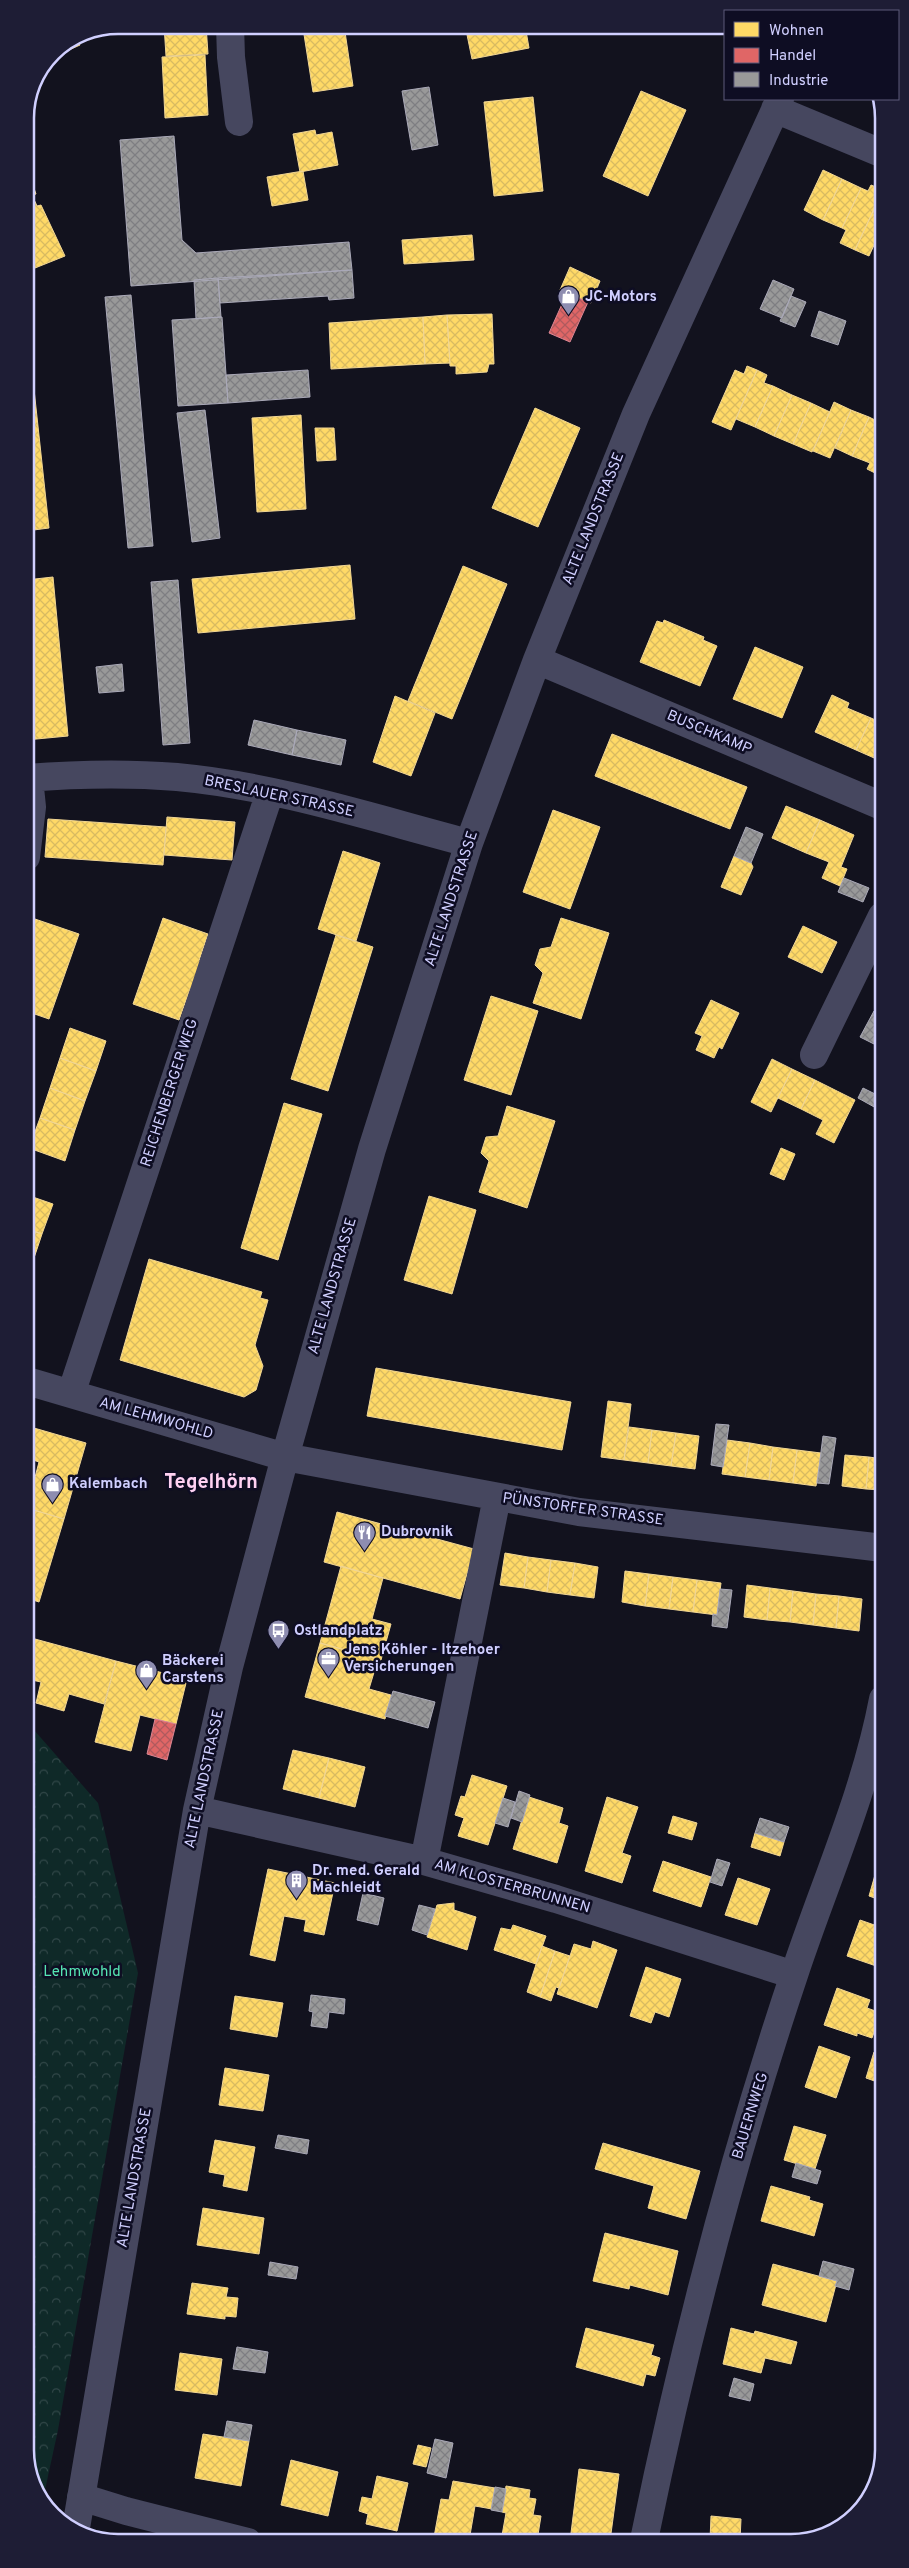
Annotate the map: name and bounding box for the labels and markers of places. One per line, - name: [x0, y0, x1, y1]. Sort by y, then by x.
- shop icon: JC-Motors: [557, 285, 581, 316]
- place label: JC-Motors: [585, 288, 657, 307]
- shop icon: Kalembach: [41, 1472, 65, 1503]
- place label: Kalembach: [69, 1475, 148, 1494]
- restaurant icon: Dubrovnik: [353, 1520, 377, 1551]
- place label: Dubrovnik: [381, 1523, 453, 1542]
- bus stop icon: Ostlandplatz: [266, 1619, 290, 1650]
- place label: Ostlandplatz: [294, 1622, 383, 1641]
- place label: Jens Köhler - Itzehoer Versicherungen: [344, 1641, 501, 1677]
- office icon: Jens Köhler - Itzehoer Versicherungen: [316, 1647, 340, 1678]
- place label: Bäckerei Carstens: [162, 1652, 224, 1688]
- shop icon: Bäckerei Carstens: [134, 1658, 158, 1689]
- place label: Dr. med. Gerald Machleidt: [312, 1862, 420, 1898]
- building icon: Dr. med. Gerald Machleidt: [284, 1868, 308, 1899]

